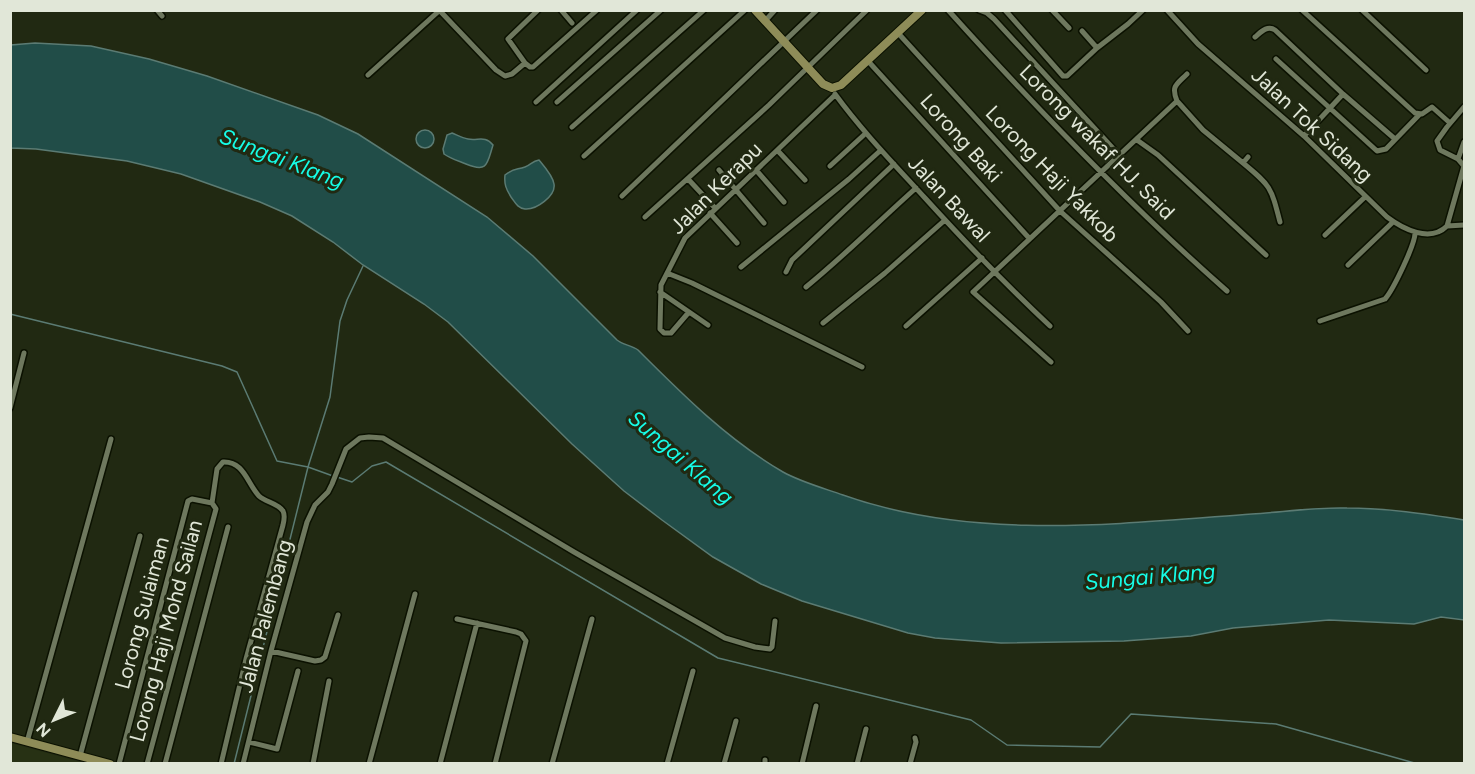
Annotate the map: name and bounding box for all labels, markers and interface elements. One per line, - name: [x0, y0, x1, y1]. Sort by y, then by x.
- street label: Lorong wakaf HJ. Said: [1015, 59, 1180, 224]
- street label: Jalan Tok Sidang: [1247, 62, 1378, 187]
- street label: Lorong Baki: [915, 88, 1008, 187]
- street label: Lorong Haji Yakkob: [981, 100, 1124, 247]
- water label: Sungai Klang: [216, 122, 348, 195]
- street label: Jalan Kerapu: [664, 136, 767, 239]
- street label: Jalan Bawal: [903, 150, 996, 247]
- water label: Sungai Klang: [622, 404, 739, 511]
- street label: Lorong Haji Mohd Sailan: [124, 517, 207, 744]
- street label: Lorong Sulaiman: [109, 534, 174, 692]
- street label: Jalan Palembang: [232, 537, 297, 695]
- water label: Sungai Klang: [1084, 557, 1216, 596]
- north arrow: [24, 690, 84, 750]
- text: N: [32, 719, 55, 741]

